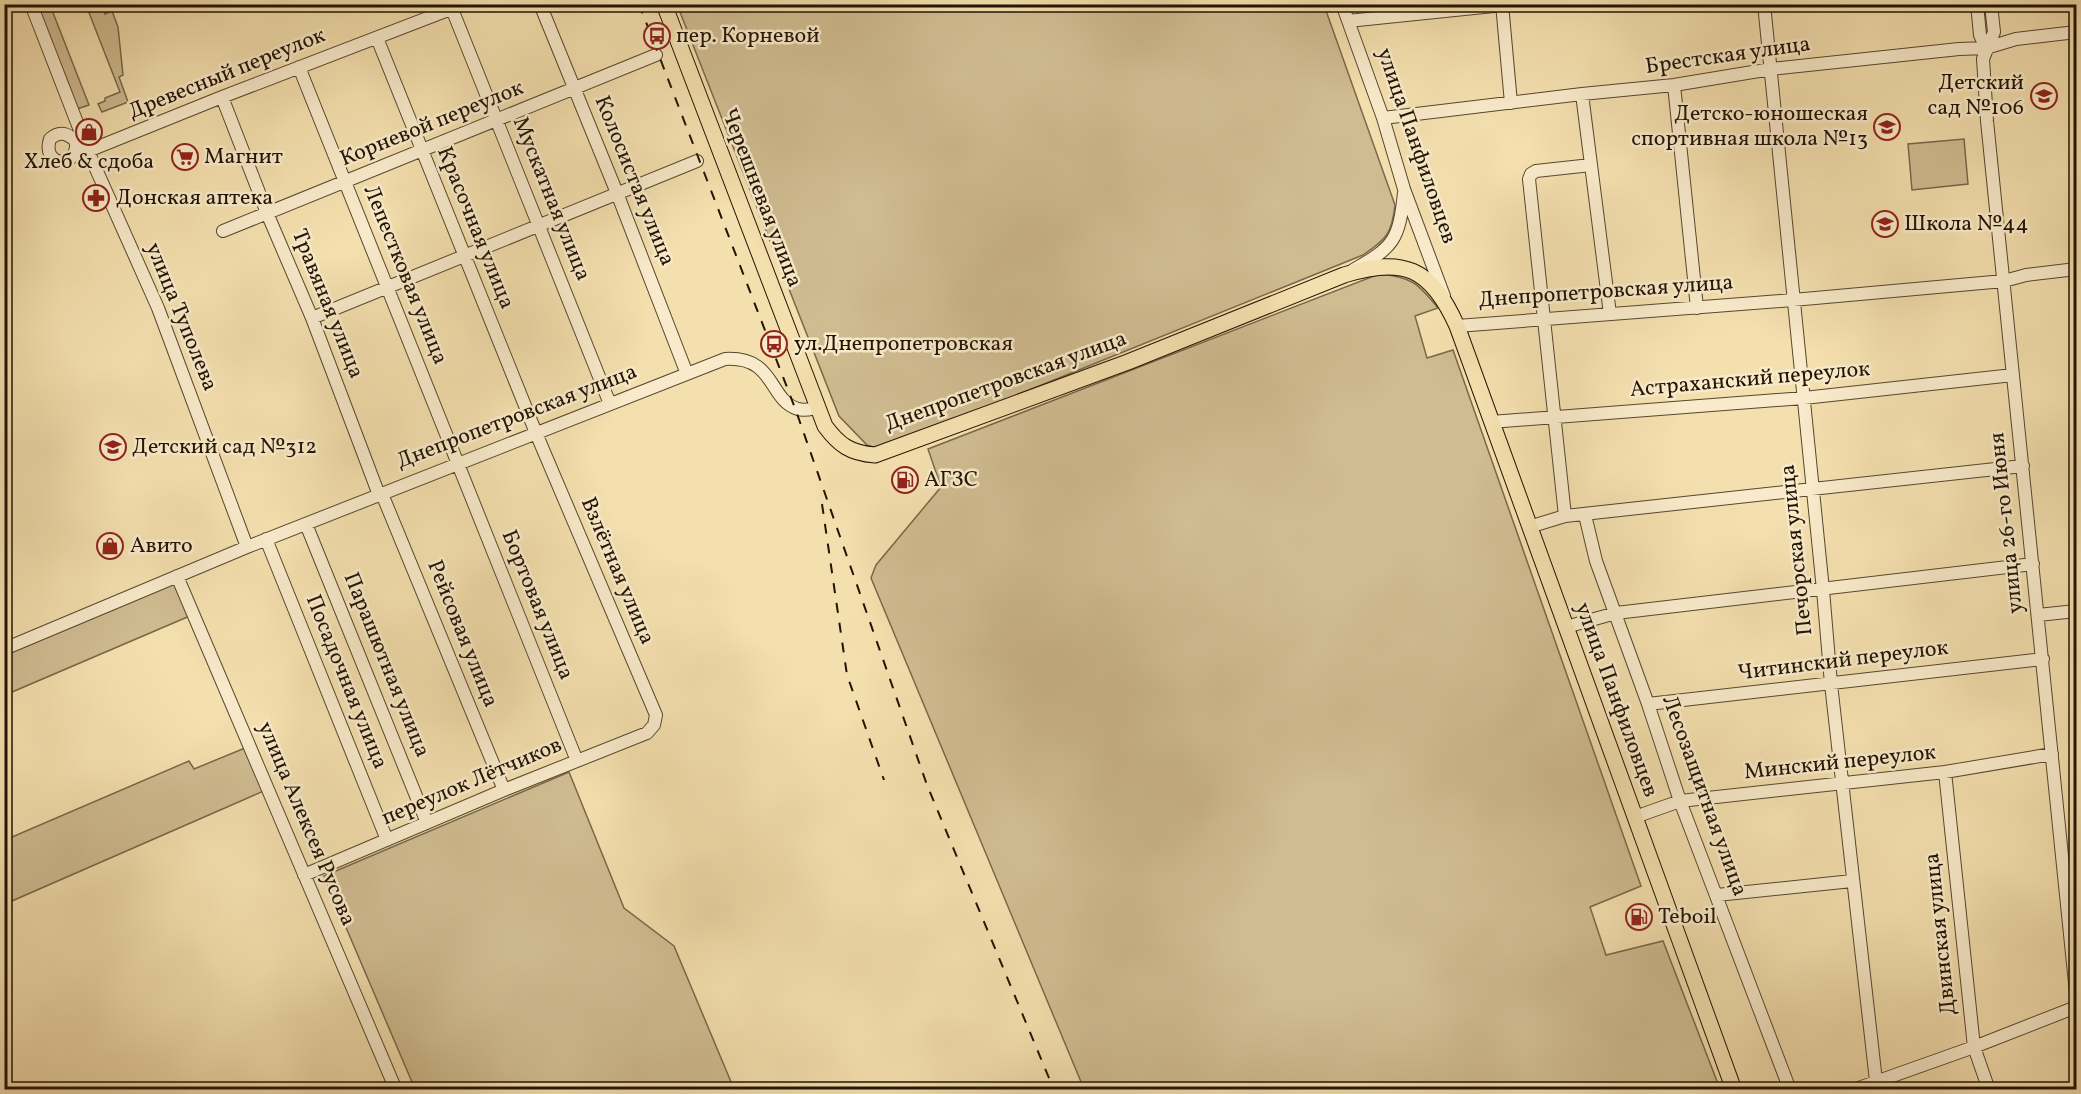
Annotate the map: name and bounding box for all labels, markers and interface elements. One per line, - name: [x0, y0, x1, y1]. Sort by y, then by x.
- street label: Древесный переулок: [124, 20, 330, 128]
- bus stop icon: пер. Корневой: [642, 21, 672, 51]
- place label: пер. Корневой: [676, 21, 820, 52]
- street label: Брестская улица: [1643, 29, 1813, 83]
- street label: улица Панфиловцев: [1368, 44, 1464, 248]
- place label: Детский сад №106: [1928, 68, 2024, 124]
- street label: Корневой переулок: [336, 73, 529, 175]
- school or university icon: Детский сад №106: [2029, 81, 2059, 111]
- street label: Колосистая улица: [586, 91, 682, 271]
- place label: Детско-юношеская спортивная школа №13: [1631, 99, 1868, 155]
- street label: Черешневая улица: [713, 104, 809, 292]
- street label: Мускатная улица: [504, 112, 598, 286]
- school or university icon: Детско-юношеская спортивная школа №13: [1872, 112, 1902, 142]
- shop icon: Хлеб & сдоба: [74, 117, 104, 147]
- supermarket icon: Магнит: [170, 142, 200, 172]
- place label: Магнит: [204, 142, 283, 173]
- street label: Красочная улица: [428, 142, 522, 314]
- place label: Хлеб & сдоба: [24, 147, 154, 178]
- street label: Лепестковая улица: [355, 181, 455, 369]
- pharmacy icon: Донская аптека: [81, 183, 111, 213]
- place label: Донская аптека: [116, 183, 273, 214]
- school or university icon: Школа №44: [1870, 209, 1900, 239]
- place label: Школа №44: [1904, 209, 2029, 240]
- street label: Травяная улица: [283, 225, 371, 383]
- street label: улица Туполева: [137, 238, 225, 396]
- street label: Днепропетровская улица: [1477, 268, 1735, 316]
- street label: Днепропетровская улица: [881, 324, 1131, 440]
- bus stop icon: ул.Днепропетровская: [759, 329, 789, 359]
- place label: ул.Днепропетровская: [794, 329, 1013, 360]
- street label: Астраханский переулок: [1629, 354, 1871, 406]
- street label: Днепропетровская улица: [392, 357, 642, 477]
- street label: улица 26-го Июня: [1982, 431, 2032, 615]
- school or university icon: Детский сад №312: [98, 432, 128, 462]
- place label: Детский сад №312: [132, 432, 317, 463]
- street label: Печорская улица: [1773, 463, 1821, 637]
- fuel station icon: АГЗС: [890, 465, 920, 495]
- place label: АГЗС: [924, 465, 978, 496]
- street label: Взлётная улица: [572, 493, 662, 650]
- street label: Бортовая улица: [493, 525, 581, 685]
- shop icon: Авито: [95, 531, 125, 561]
- place label: Авито: [130, 531, 193, 562]
- street label: Рейсовая улица: [418, 556, 506, 712]
- street label: Парашютная улица: [335, 568, 437, 762]
- street label: Посадочная улица: [297, 590, 395, 774]
- street label: улица Панфиловцев: [1566, 598, 1666, 802]
- street label: Читинский переулок: [1736, 633, 1950, 689]
- street label: Лесозащитная улица: [1653, 691, 1755, 901]
- street label: улица Алексея Русова: [249, 717, 363, 931]
- street label: переулок Лётчиков: [377, 730, 567, 834]
- street label: Минский переулок: [1743, 737, 1938, 788]
- street label: Двинская улица: [1917, 851, 1965, 1017]
- fuel station icon: Teboil: [1624, 902, 1654, 932]
- place label: Teboil: [1658, 902, 1717, 933]

